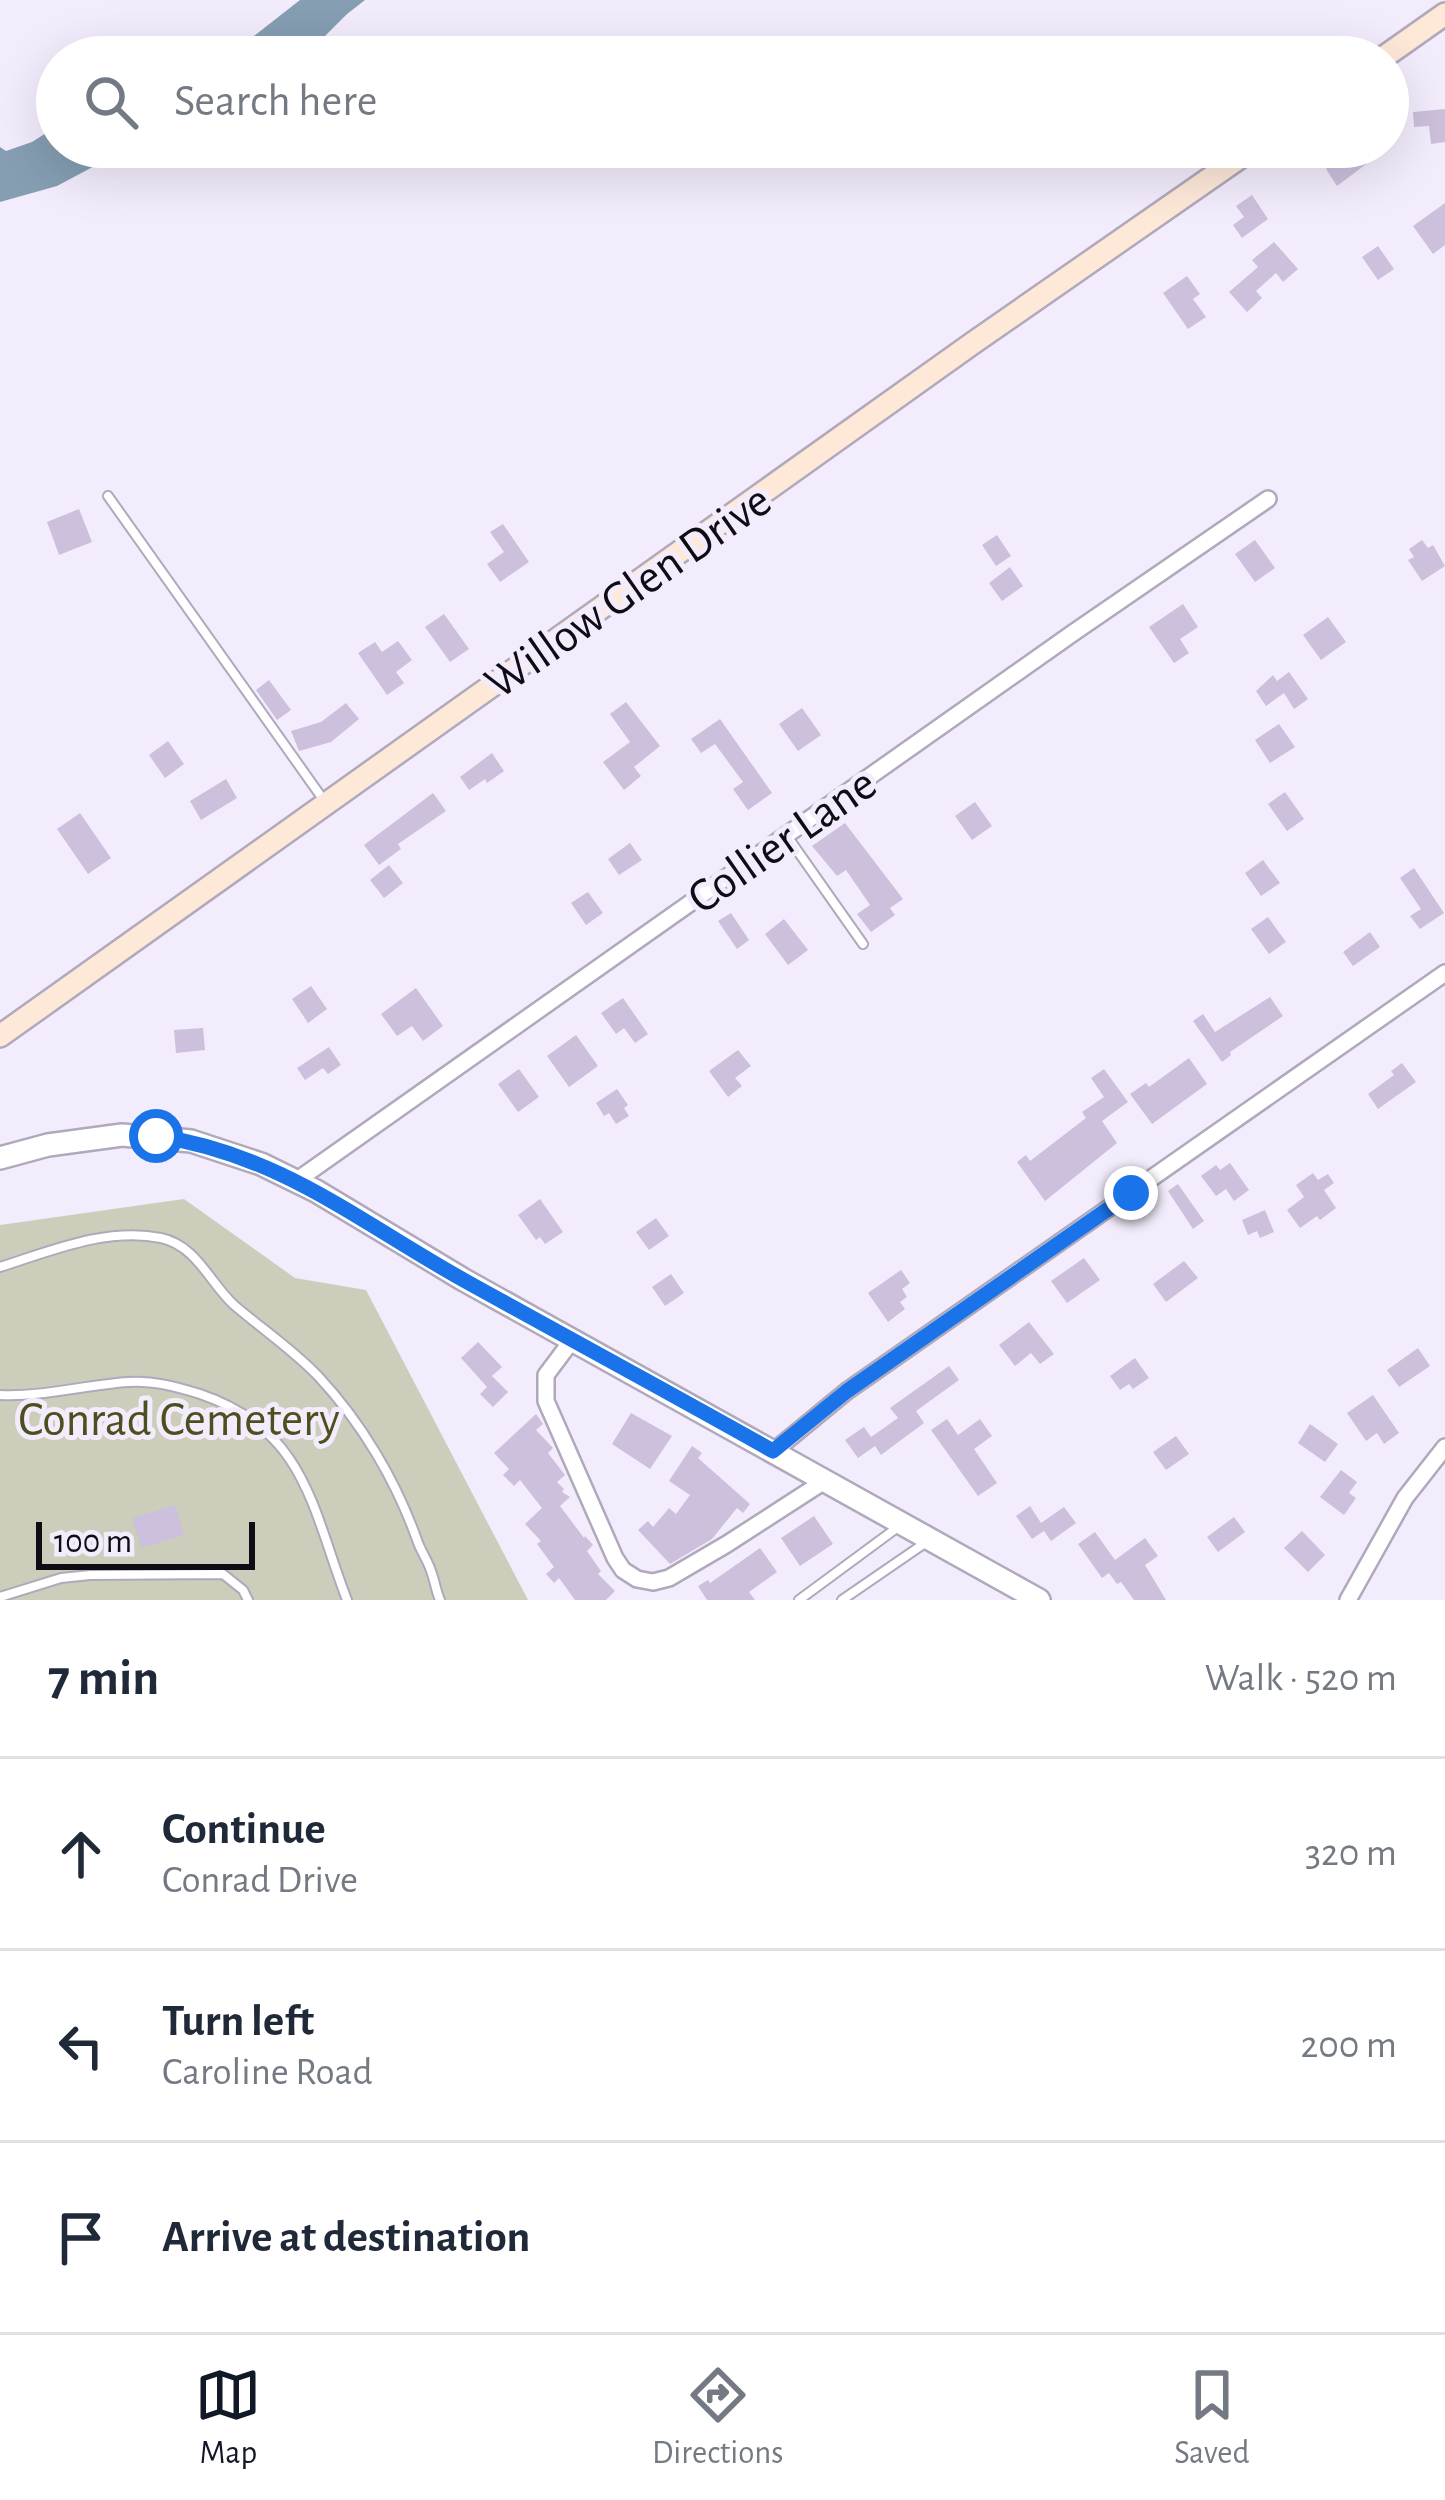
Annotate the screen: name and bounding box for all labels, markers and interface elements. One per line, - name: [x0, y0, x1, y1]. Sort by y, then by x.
- search box: [36, 36, 1409, 168]
- icon: search: [78, 69, 144, 135]
- text: Search here: [174, 79, 377, 124]
- street label: Willow Glen Drive: [477, 476, 780, 709]
- street label: Collier Lane: [680, 760, 885, 923]
- route start: [129, 1109, 183, 1163]
- route end: [1104, 1166, 1158, 1220]
- park label: Conrad Cemetery: [18, 1397, 340, 1445]
- scale bar: [36, 1516, 255, 1569]
- text: 100 m: [54, 1526, 132, 1559]
- text: 7 min: [48, 1653, 159, 1704]
- text: Walk · 520 m: [1205, 1659, 1397, 1698]
- text: Continue: [162, 1807, 326, 1852]
- icon: ahead: [48, 1821, 114, 1887]
- text: 320 m: [1305, 1834, 1397, 1873]
- text: Conrad Drive: [162, 1861, 358, 1900]
- text: Turn left: [162, 1999, 314, 2044]
- icon: left: [48, 2013, 114, 2079]
- text: 200 m: [1300, 2026, 1397, 2065]
- text: Caroline Road: [162, 2053, 373, 2092]
- icon: arrive: [48, 2205, 114, 2271]
- text: Arrive at destination: [162, 2215, 530, 2260]
- tab: Map: [195, 2362, 261, 2474]
- tab: Directions: [652, 2362, 783, 2474]
- tab: Saved: [1174, 2362, 1250, 2474]

